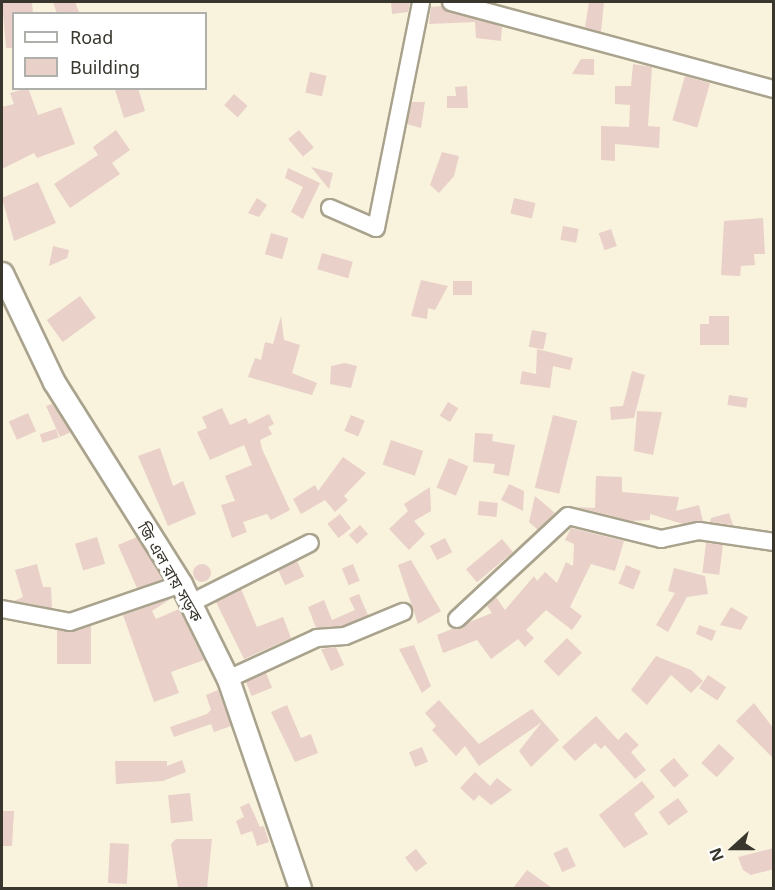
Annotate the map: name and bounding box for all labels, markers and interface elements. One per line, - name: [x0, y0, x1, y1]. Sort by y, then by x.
- legend: [12, 12, 207, 90]
- text: Road: [70, 25, 113, 49]
- text: Building: [70, 55, 140, 79]
- street label: জি এল রায় সড়ক: [134, 519, 206, 625]
- north arrow: [703, 818, 763, 878]
- text: N: [704, 844, 729, 864]

